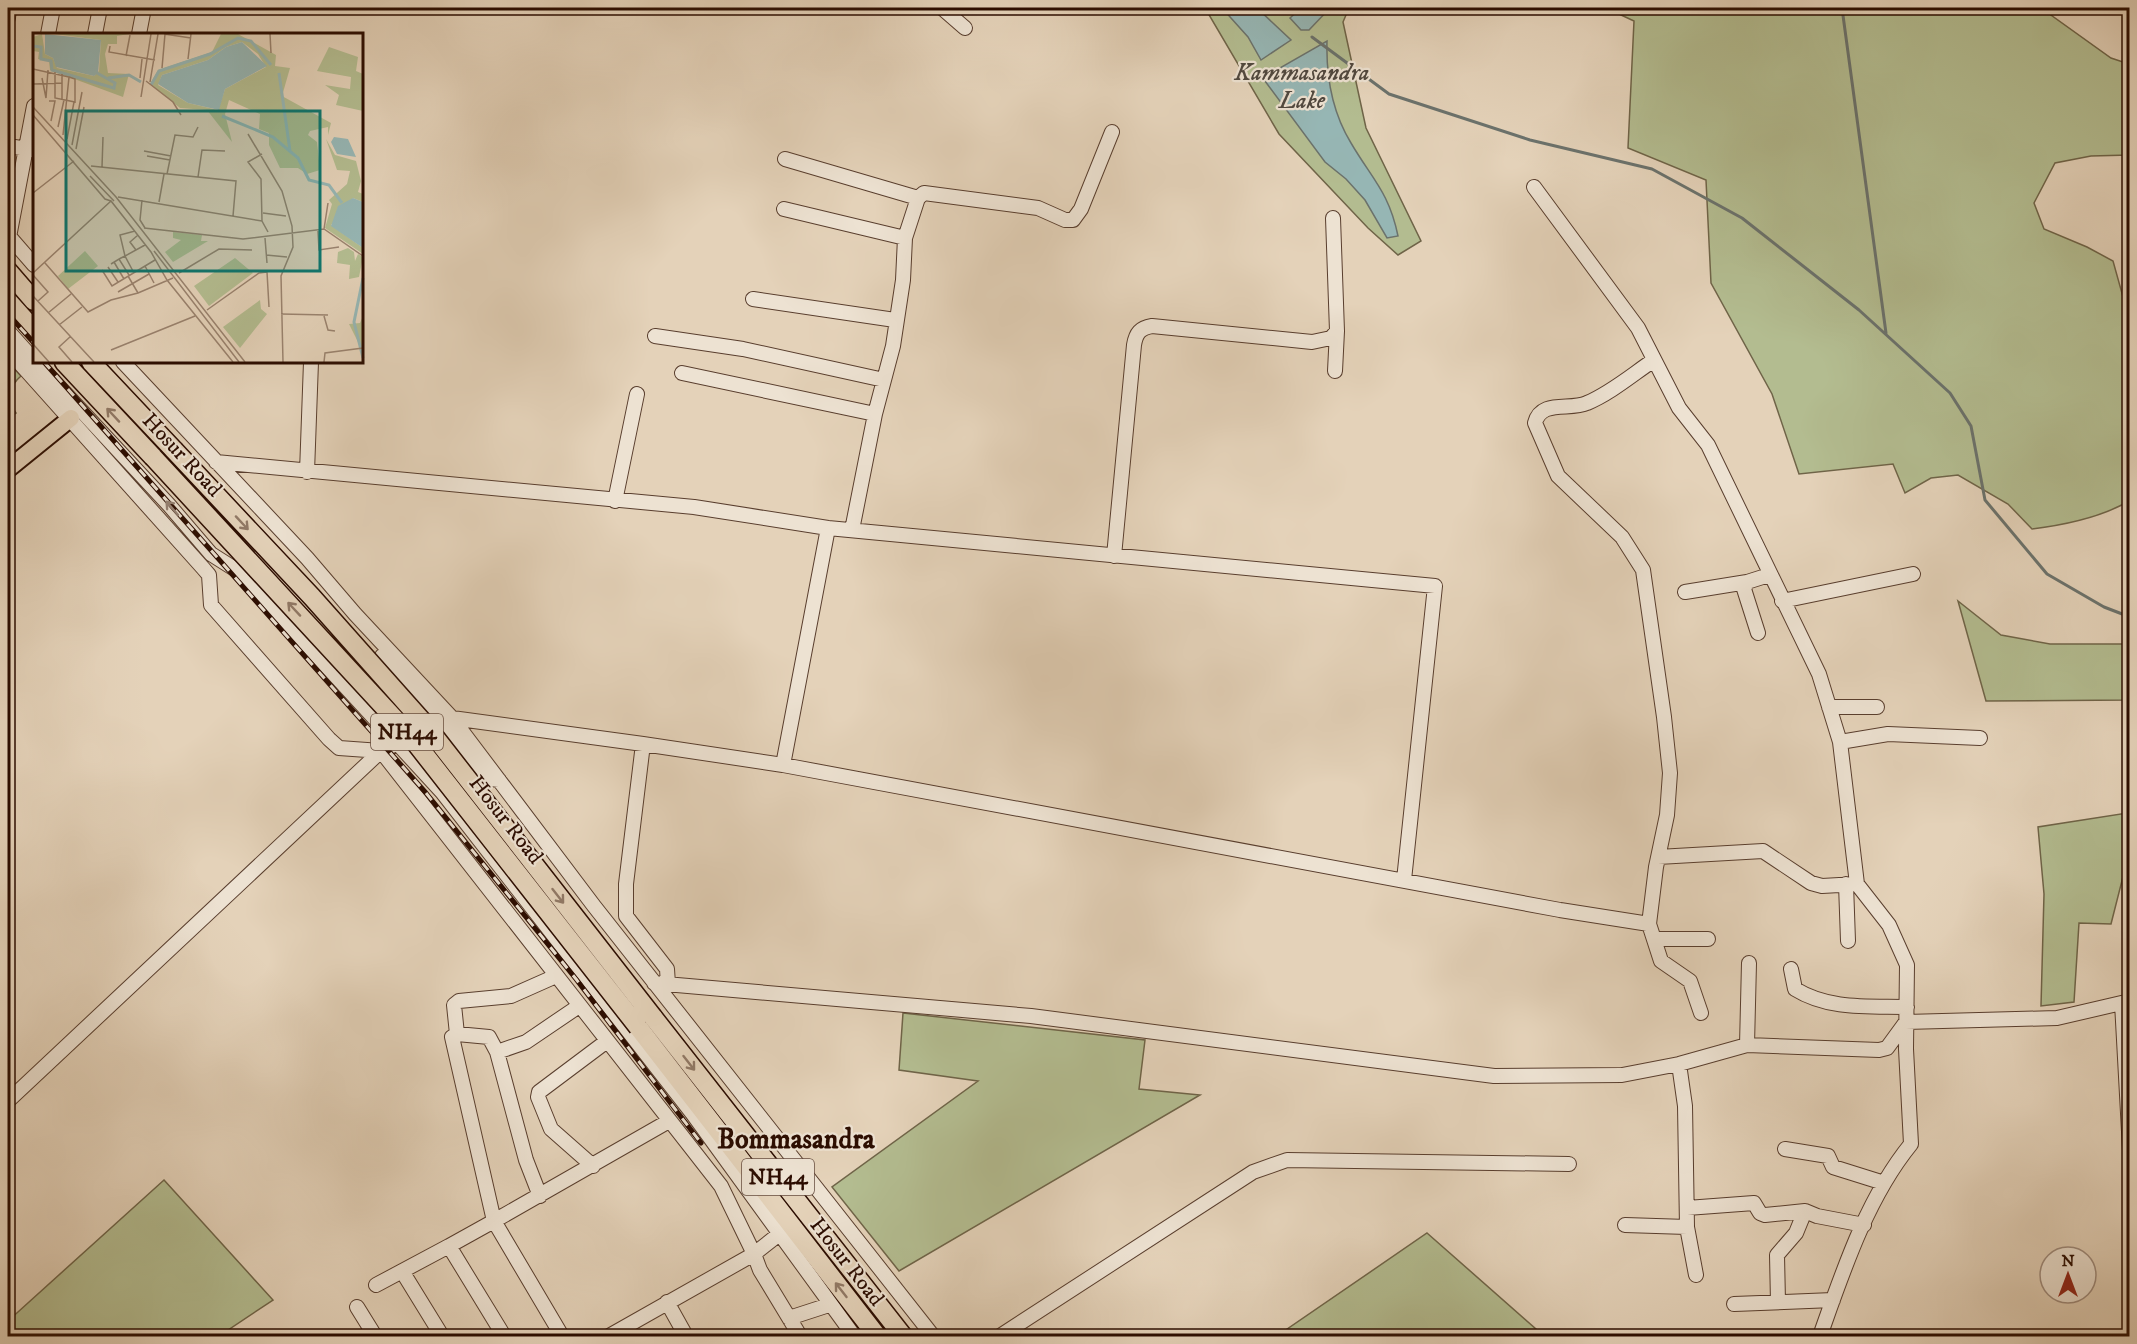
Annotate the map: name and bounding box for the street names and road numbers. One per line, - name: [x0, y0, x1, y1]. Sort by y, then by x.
- street label: Hosur Road: [136, 407, 228, 503]
- road number: NH44: [371, 714, 443, 750]
- street label: Hosur Road: [463, 770, 549, 870]
- road number: NH44: [742, 1159, 814, 1195]
- street label: Hosur Road: [804, 1212, 890, 1312]

